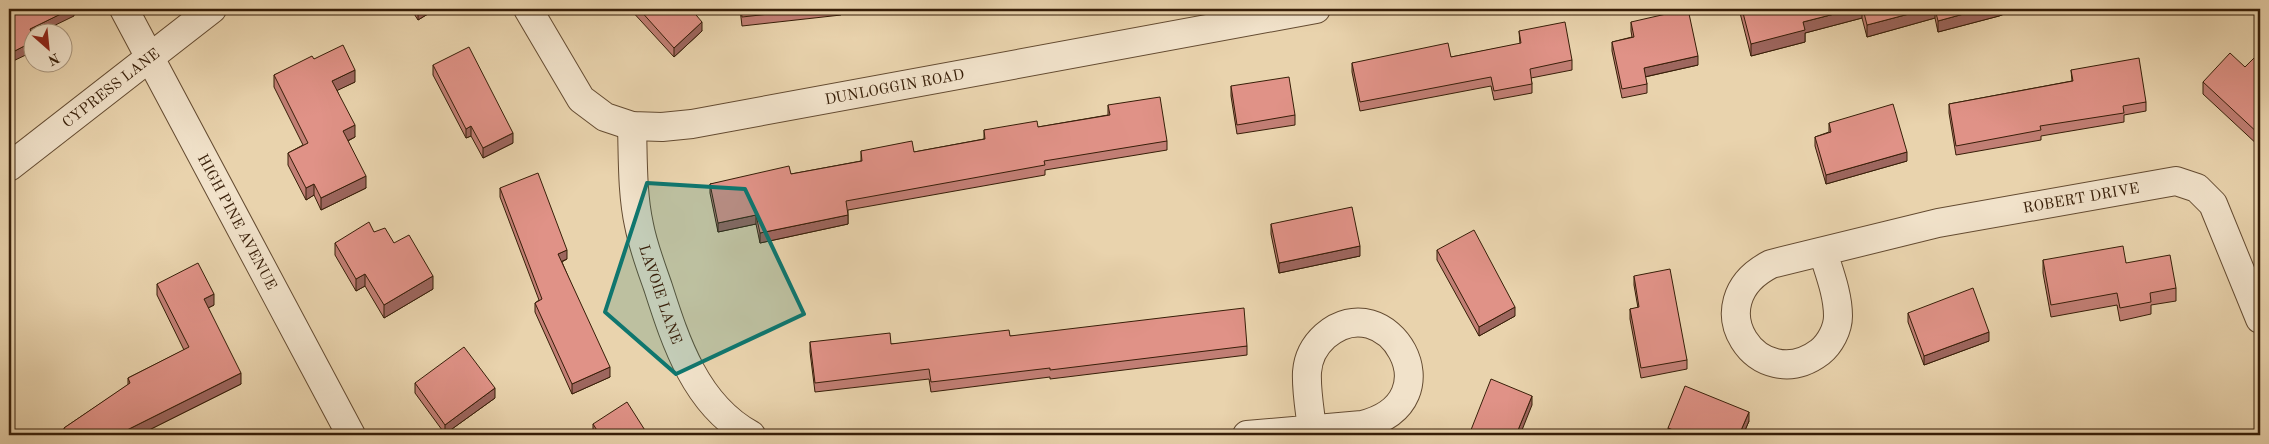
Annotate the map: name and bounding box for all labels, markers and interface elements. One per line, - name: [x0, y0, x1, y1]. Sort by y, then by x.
- north arrow: [22, 22, 72, 72]
- street label: CYPRESS LANE: [60, 47, 163, 131]
- text: N: [45, 50, 61, 67]
- street label: DUNLOGGIN ROAD: [824, 68, 966, 108]
- street label: HIGH PINE AVENUE: [194, 152, 278, 293]
- street label: ROBERT DRIVE: [2022, 182, 2141, 217]
- street label: LAVOIE LANE: [635, 243, 683, 347]

